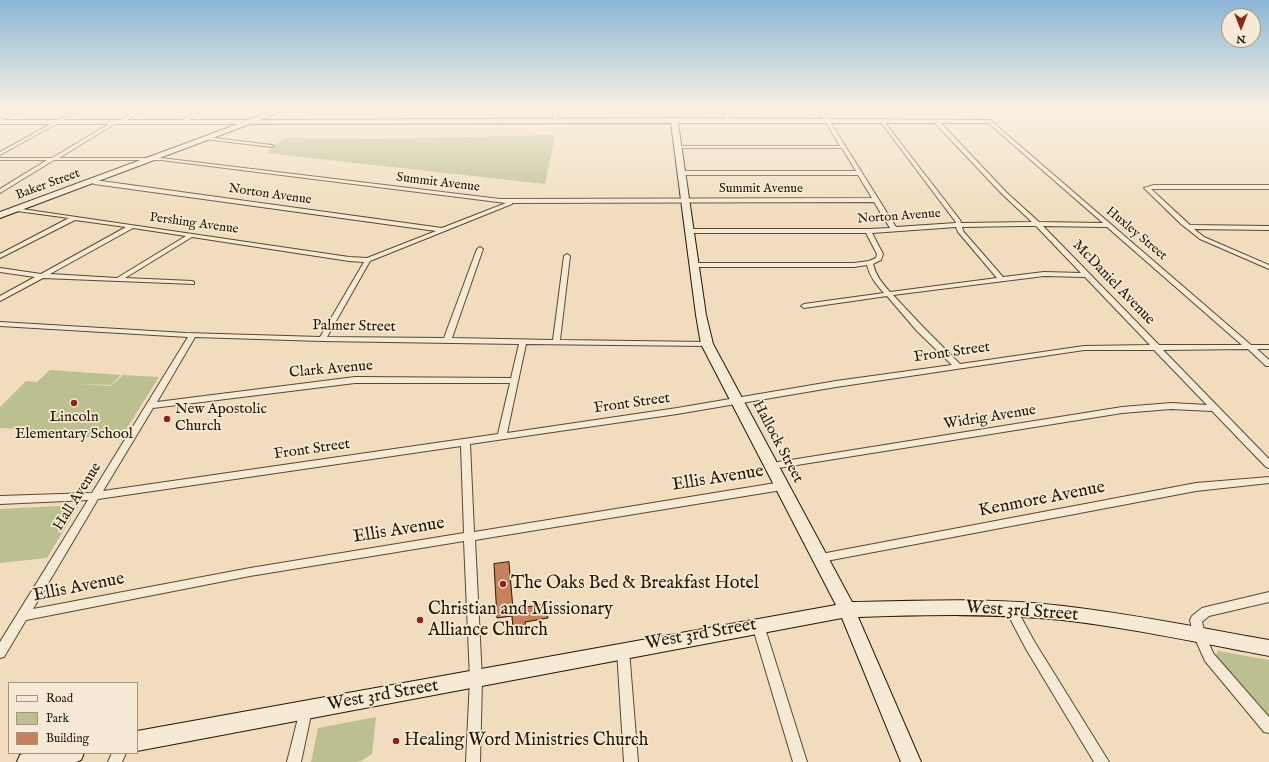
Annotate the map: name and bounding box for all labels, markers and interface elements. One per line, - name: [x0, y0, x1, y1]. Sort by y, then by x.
- north arrow: [1221, 8, 1261, 48]
- text: N: [1236, 32, 1246, 46]
- street label: Baker Street: [14, 166, 82, 204]
- street label: Summit Avenue: [395, 170, 481, 196]
- street label: Norton Avenue: [228, 181, 312, 209]
- street label: Summit Avenue: [719, 181, 803, 197]
- street label: Huxley Street: [1102, 204, 1170, 264]
- street label: Norton Avenue: [857, 206, 941, 228]
- street label: Pershing Avenue: [149, 210, 239, 238]
- street label: McDaniel Avenue: [1068, 237, 1158, 329]
- street label: Palmer Street: [312, 317, 396, 337]
- street label: Front Street: [913, 339, 991, 367]
- street label: Clark Avenue: [288, 357, 374, 383]
- street label: Front Street: [593, 390, 671, 418]
- marker: Lincoln Elementary School: [69, 398, 79, 408]
- street label: Hallock Street: [748, 398, 806, 486]
- place label: New Apostolic Church: [175, 401, 267, 436]
- street label: Widrig Avenue: [943, 402, 1037, 434]
- place label: Lincoln Elementary School: [15, 409, 133, 444]
- marker: New Apostolic Church: [162, 414, 172, 424]
- street label: Front Street: [273, 436, 351, 464]
- street label: Hall Avenue: [50, 460, 106, 534]
- street label: Ellis Avenue: [671, 461, 765, 497]
- street label: Kenmore Avenue: [977, 477, 1107, 523]
- street label: Ellis Avenue: [352, 513, 446, 549]
- street label: Ellis Avenue: [32, 569, 126, 607]
- place label: The Oaks Bed & Breakfast Hotel: [511, 573, 759, 595]
- marker: The Oaks Bed & Breakfast Hotel: [498, 579, 508, 589]
- street label: West 3rd Street: [965, 597, 1079, 627]
- place label: Christian and Missionary Alliance Church: [428, 599, 613, 642]
- marker: Christian and Missionary Alliance Church: [415, 615, 425, 625]
- street label: West 3rd Street: [644, 615, 758, 655]
- street label: West 3rd Street: [326, 676, 440, 716]
- legend: [8, 682, 138, 754]
- text: Road: [46, 691, 73, 706]
- text: Park: [46, 711, 69, 726]
- place label: Healing Word Ministries Church: [404, 730, 648, 752]
- text: Building: [46, 731, 89, 746]
- marker: Healing Word Ministries Church: [391, 736, 401, 746]

